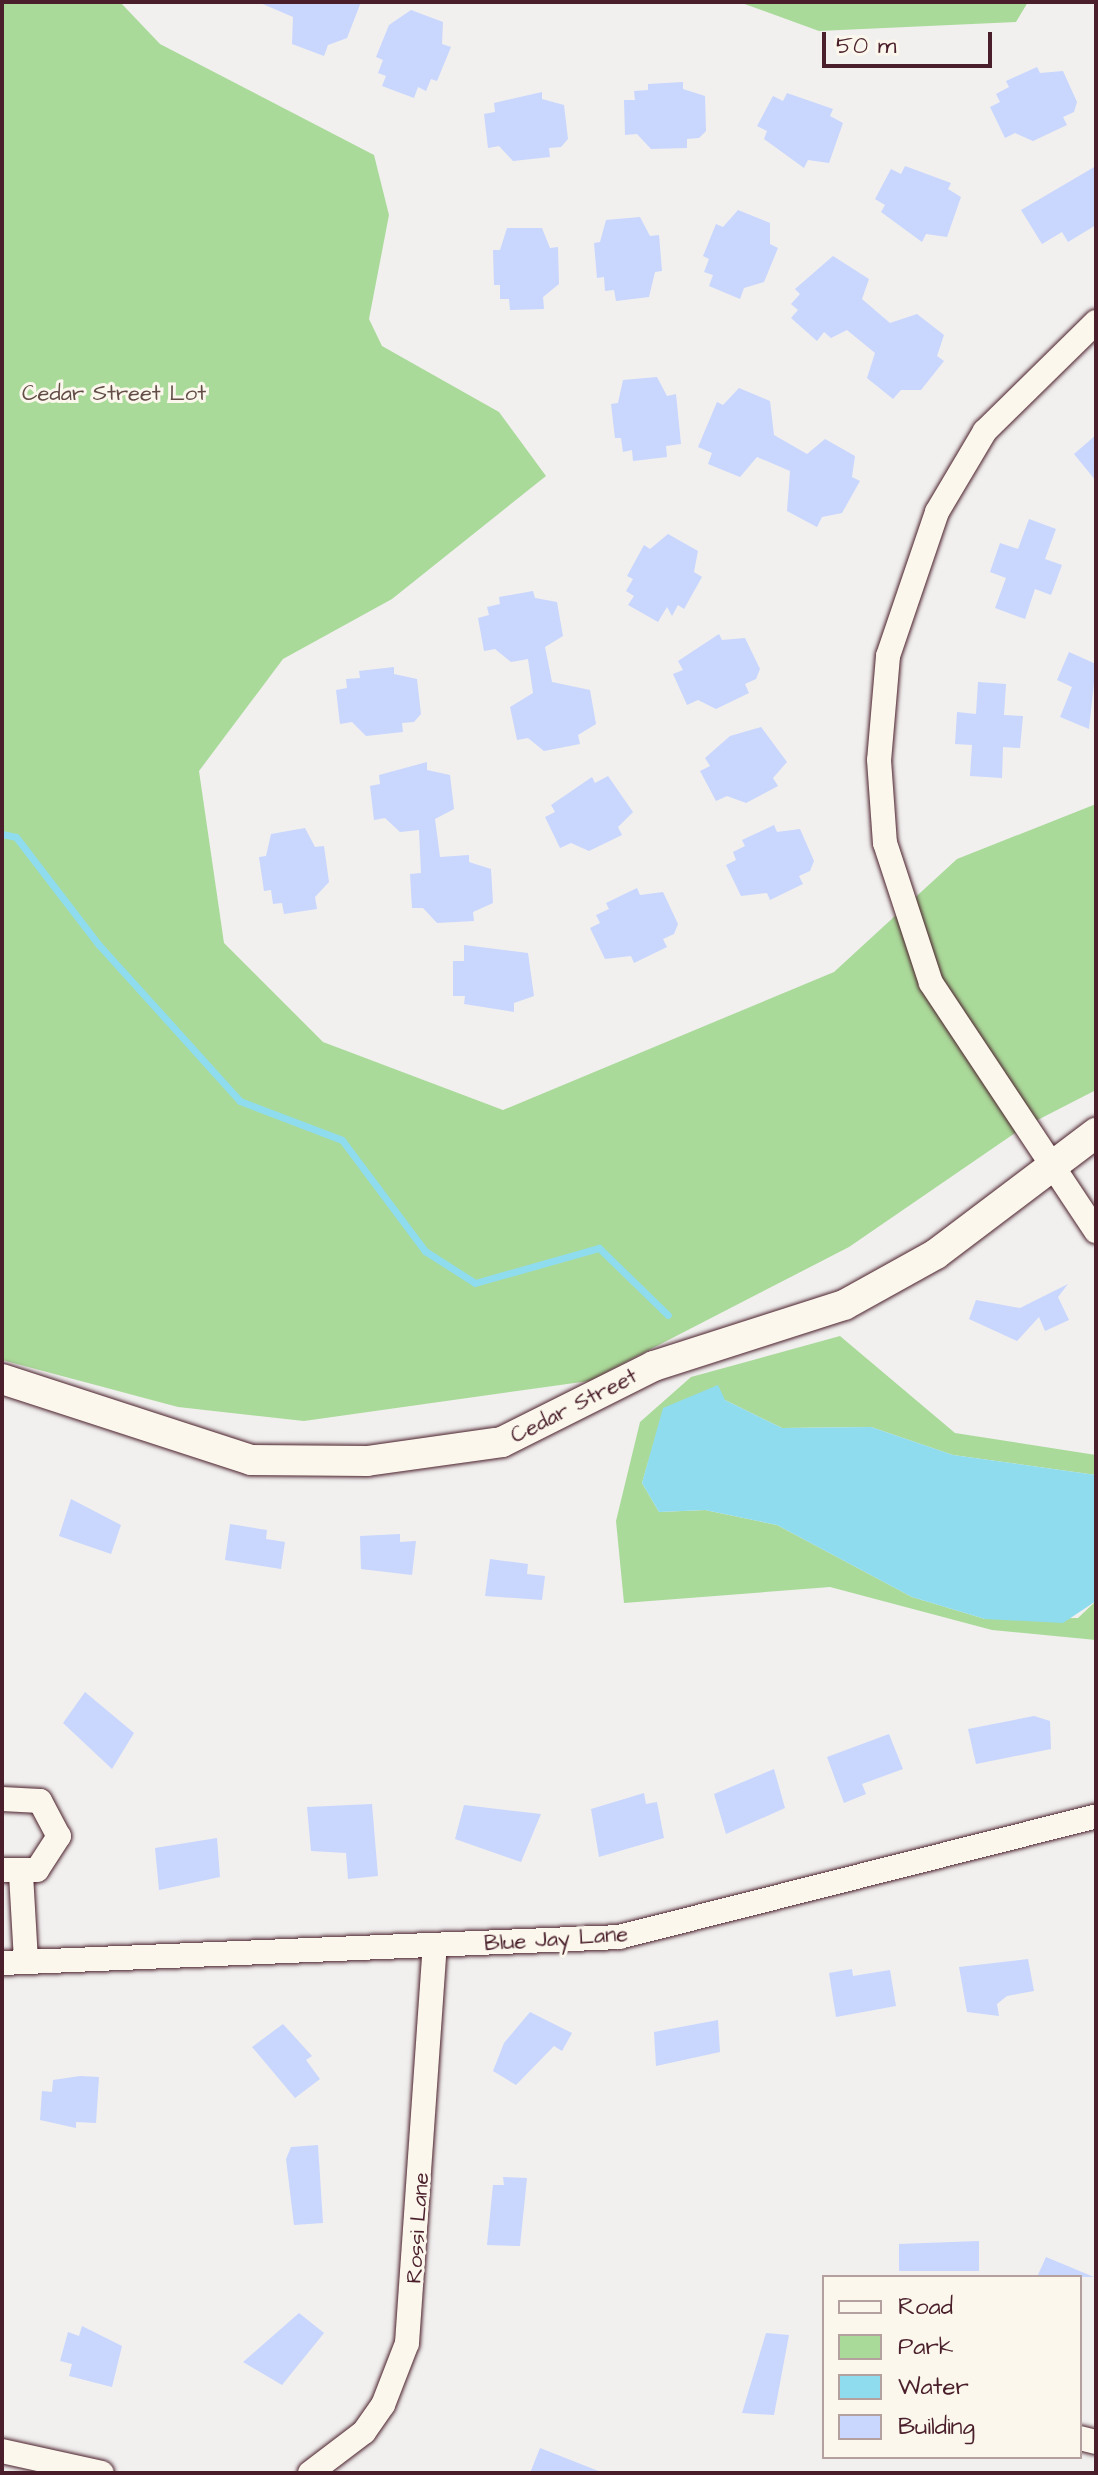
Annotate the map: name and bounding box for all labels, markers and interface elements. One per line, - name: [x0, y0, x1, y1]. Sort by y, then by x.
- scale bar: [826, 16, 996, 66]
- text: 50 m: [836, 29, 896, 63]
- park label: Cedar Street Lot: [22, 381, 206, 407]
- street label: Cedar Street: [506, 1363, 642, 1449]
- street label: Blue Jay Lane: [483, 1921, 629, 1957]
- street label: Rossi Lane: [401, 2171, 435, 2285]
- legend: [822, 2275, 1082, 2459]
- text: Road: [898, 2290, 953, 2324]
- text: Park: [898, 2330, 954, 2364]
- text: Water: [898, 2370, 969, 2404]
- text: Building: [898, 2410, 975, 2444]

